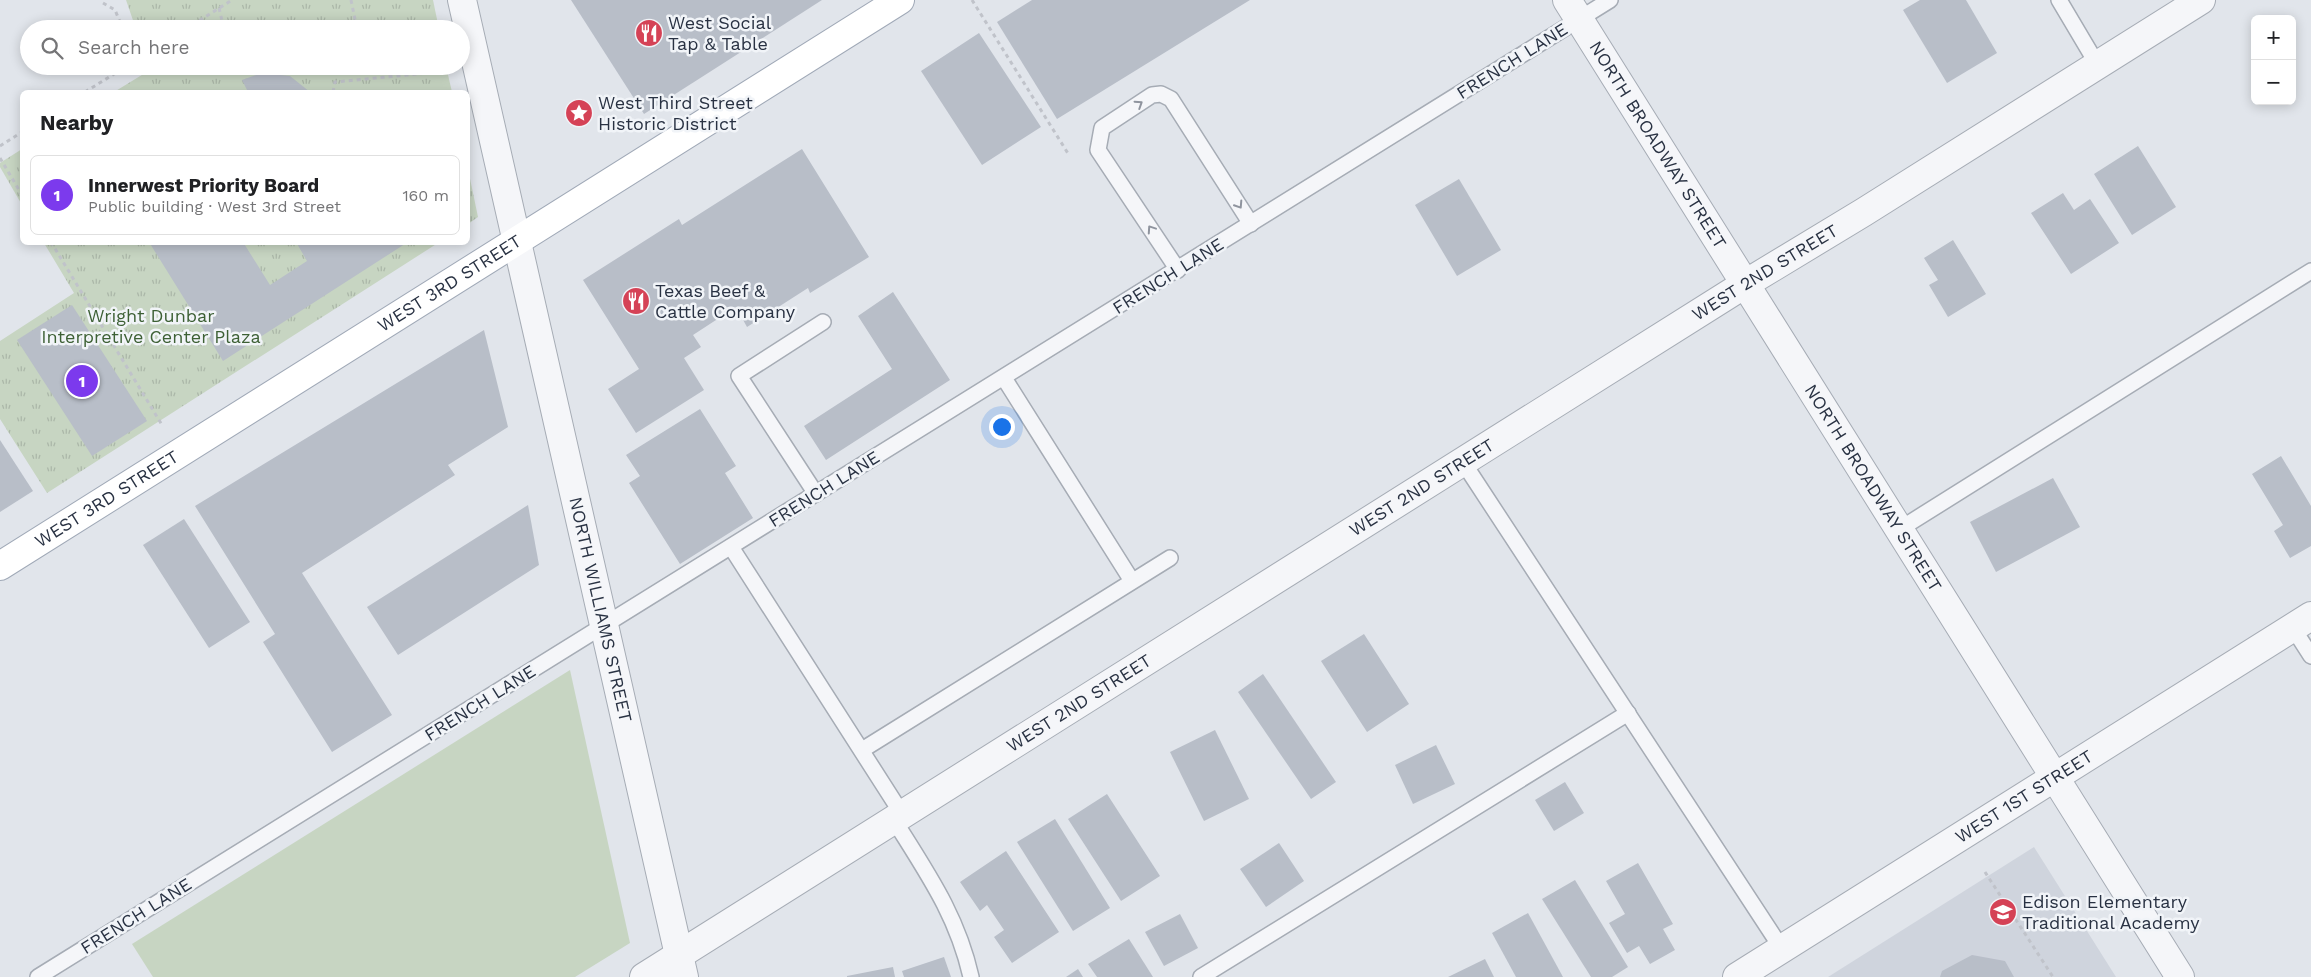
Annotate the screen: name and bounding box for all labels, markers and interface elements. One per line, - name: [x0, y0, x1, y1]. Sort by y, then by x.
- place label: West Social Tap & Table: [668, 12, 772, 54]
- map controls: [2251, 15, 2296, 105]
- button: +: [2251, 15, 2296, 60]
- restaurant icon: West Social Tap & Table: [634, 18, 664, 48]
- street label: FRENCH LANE: [1452, 18, 1571, 103]
- search box: [20, 20, 470, 75]
- icon: search: [38, 34, 66, 62]
- text: Search here: [78, 36, 189, 59]
- street label: NORTH BROADWAY STREET: [1585, 37, 1731, 252]
- button: −: [2251, 60, 2296, 105]
- place label: West Third Street Historic District: [598, 92, 753, 134]
- place icon: West Third Street Historic District: [564, 98, 594, 128]
- one-way arrow: [1133, 100, 1142, 110]
- text: Nearby: [40, 110, 113, 135]
- text: Innerwest Priority Board: [88, 174, 319, 197]
- text: 1: [54, 186, 60, 205]
- text: 160 m: [402, 186, 449, 205]
- text: Public building · West 3rd Street: [88, 197, 341, 216]
- one-way arrow: [1233, 200, 1242, 209]
- street label: WEST 2ND STREET: [1688, 219, 1841, 325]
- one-way arrow: [1148, 226, 1157, 235]
- street label: WEST 3RD STREET: [374, 230, 525, 336]
- street label: FRENCH LANE: [1108, 233, 1227, 318]
- place label: Texas Beef & Cattle Company: [655, 280, 796, 322]
- restaurant icon: Texas Beef & Cattle Company: [621, 286, 651, 316]
- park label: Wright Dunbar Interpretive Center Plaza: [41, 305, 261, 347]
- pin: 1: [66, 362, 98, 400]
- street label: NORTH BROADWAY STREET: [1801, 380, 1946, 595]
- your location: [989, 414, 1015, 440]
- street label: WEST 2ND STREET: [1345, 434, 1498, 540]
- street label: WEST 3RD STREET: [31, 445, 182, 551]
- street label: FRENCH LANE: [764, 446, 883, 531]
- street label: NORTH WILLIAMS STREET: [565, 495, 637, 724]
- street label: WEST 2ND STREET: [1003, 649, 1155, 756]
- street label: FRENCH LANE: [420, 660, 539, 745]
- street label: WEST 1ST STREET: [1951, 745, 2096, 847]
- street label: FRENCH LANE: [76, 873, 195, 958]
- place label: Edison Elementary Traditional Academy: [2022, 891, 2200, 933]
- school or university icon: Edison Elementary Traditional Academy: [1988, 897, 2018, 927]

